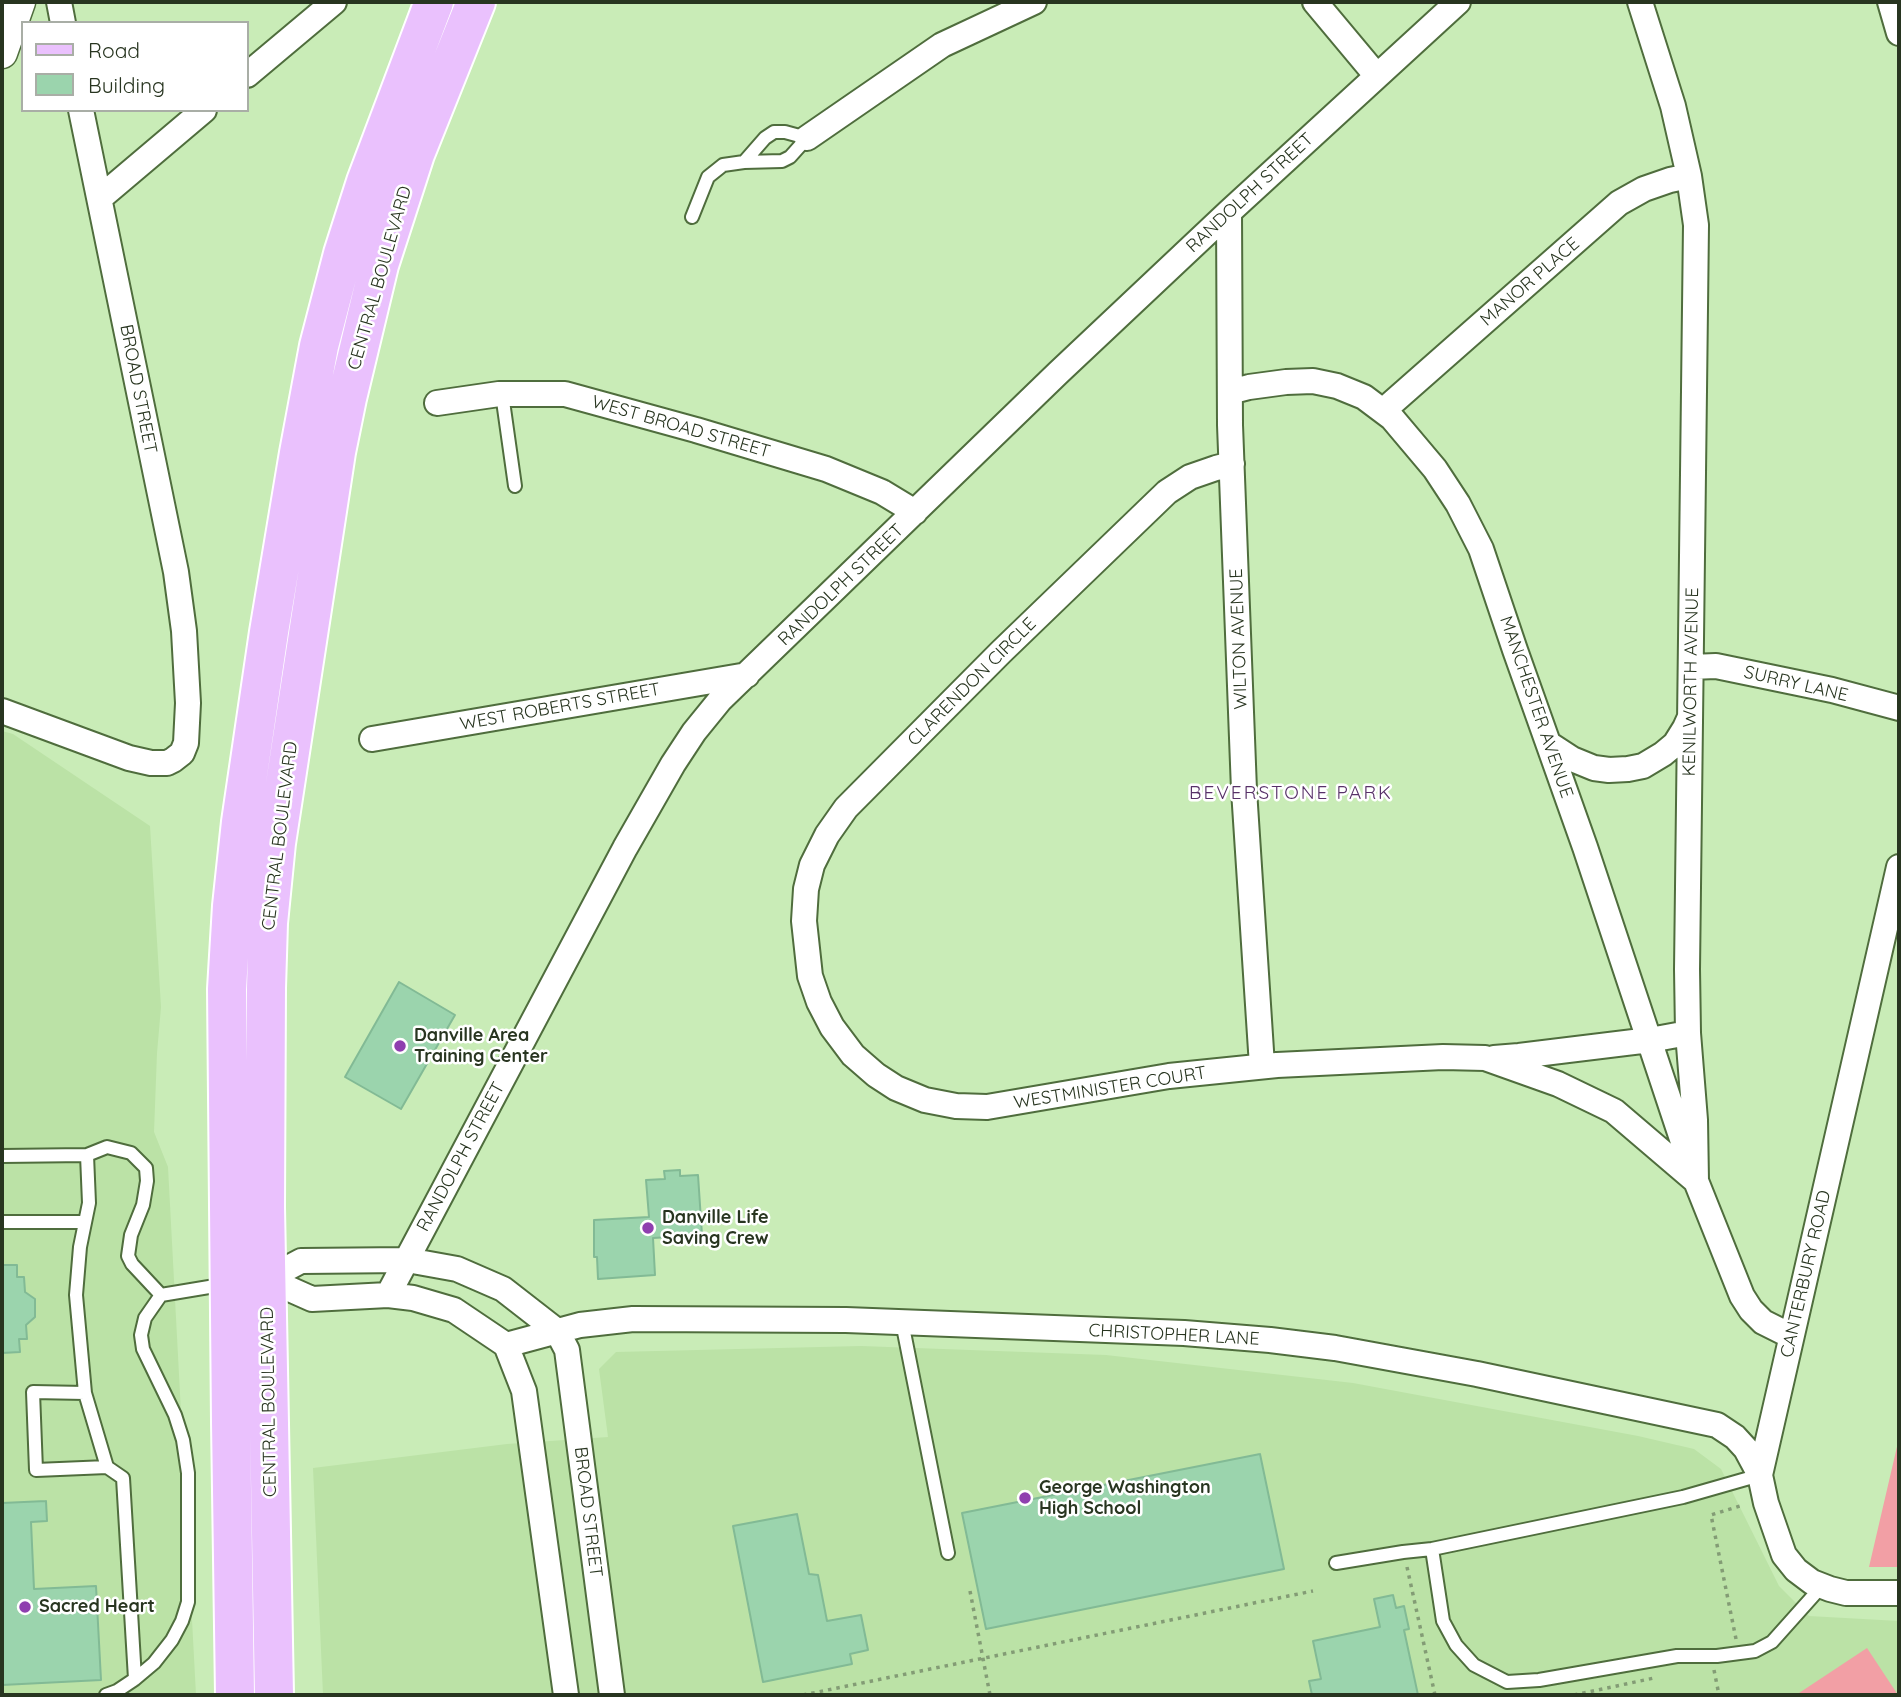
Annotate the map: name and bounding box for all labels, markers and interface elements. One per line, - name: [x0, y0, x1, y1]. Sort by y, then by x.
- legend: [21, 21, 248, 112]
- text: Road: [88, 37, 140, 63]
- text: Building: [88, 72, 165, 98]
- street label: RANDOLPH STREET: [1182, 128, 1318, 258]
- street label: CENTRAL BOULEVARD: [343, 184, 417, 372]
- street label: MANOR PLACE: [1476, 233, 1584, 331]
- street label: BROAD STREET: [115, 323, 161, 455]
- street label: WEST BROAD STREET: [589, 391, 773, 463]
- street label: RANDOLPH STREET: [774, 520, 908, 650]
- street label: WILTON AVENUE: [1226, 568, 1252, 710]
- street label: KENILWORTH AVENUE: [1679, 587, 1703, 777]
- street label: CLARENDON CIRCLE: [903, 613, 1041, 751]
- street label: MANCHESTER AVENUE: [1495, 613, 1577, 801]
- street label: SURRY LANE: [1742, 662, 1850, 706]
- street label: WEST ROBERTS STREET: [458, 679, 662, 735]
- street label: CENTRAL BOULEVARD: [258, 740, 302, 932]
- district label: BEVERSTONE PARK: [1191, 782, 1391, 804]
- place label: Danville Area Training Center: [414, 1025, 548, 1068]
- marker: Danville Area Training Center: [392, 1038, 408, 1054]
- street label: WESTMINISTER COURT: [1012, 1062, 1208, 1114]
- street label: RANDOLPH STREET: [412, 1079, 510, 1235]
- street label: CANTERBURY ROAD: [1776, 1188, 1836, 1360]
- place label: Danville Life Saving Crew: [662, 1207, 769, 1250]
- marker: Danville Life Saving Crew: [640, 1220, 656, 1236]
- street label: CENTRAL BOULEVARD: [257, 1307, 281, 1497]
- street label: CHRISTOPHER LANE: [1088, 1320, 1260, 1350]
- street label: BROAD STREET: [569, 1446, 607, 1578]
- place label: George Washington High School: [1039, 1477, 1211, 1520]
- marker: George Washington High School: [1017, 1490, 1033, 1506]
- place label: Sacred Heart: [39, 1596, 155, 1618]
- marker: Sacred Heart: [17, 1599, 33, 1615]

